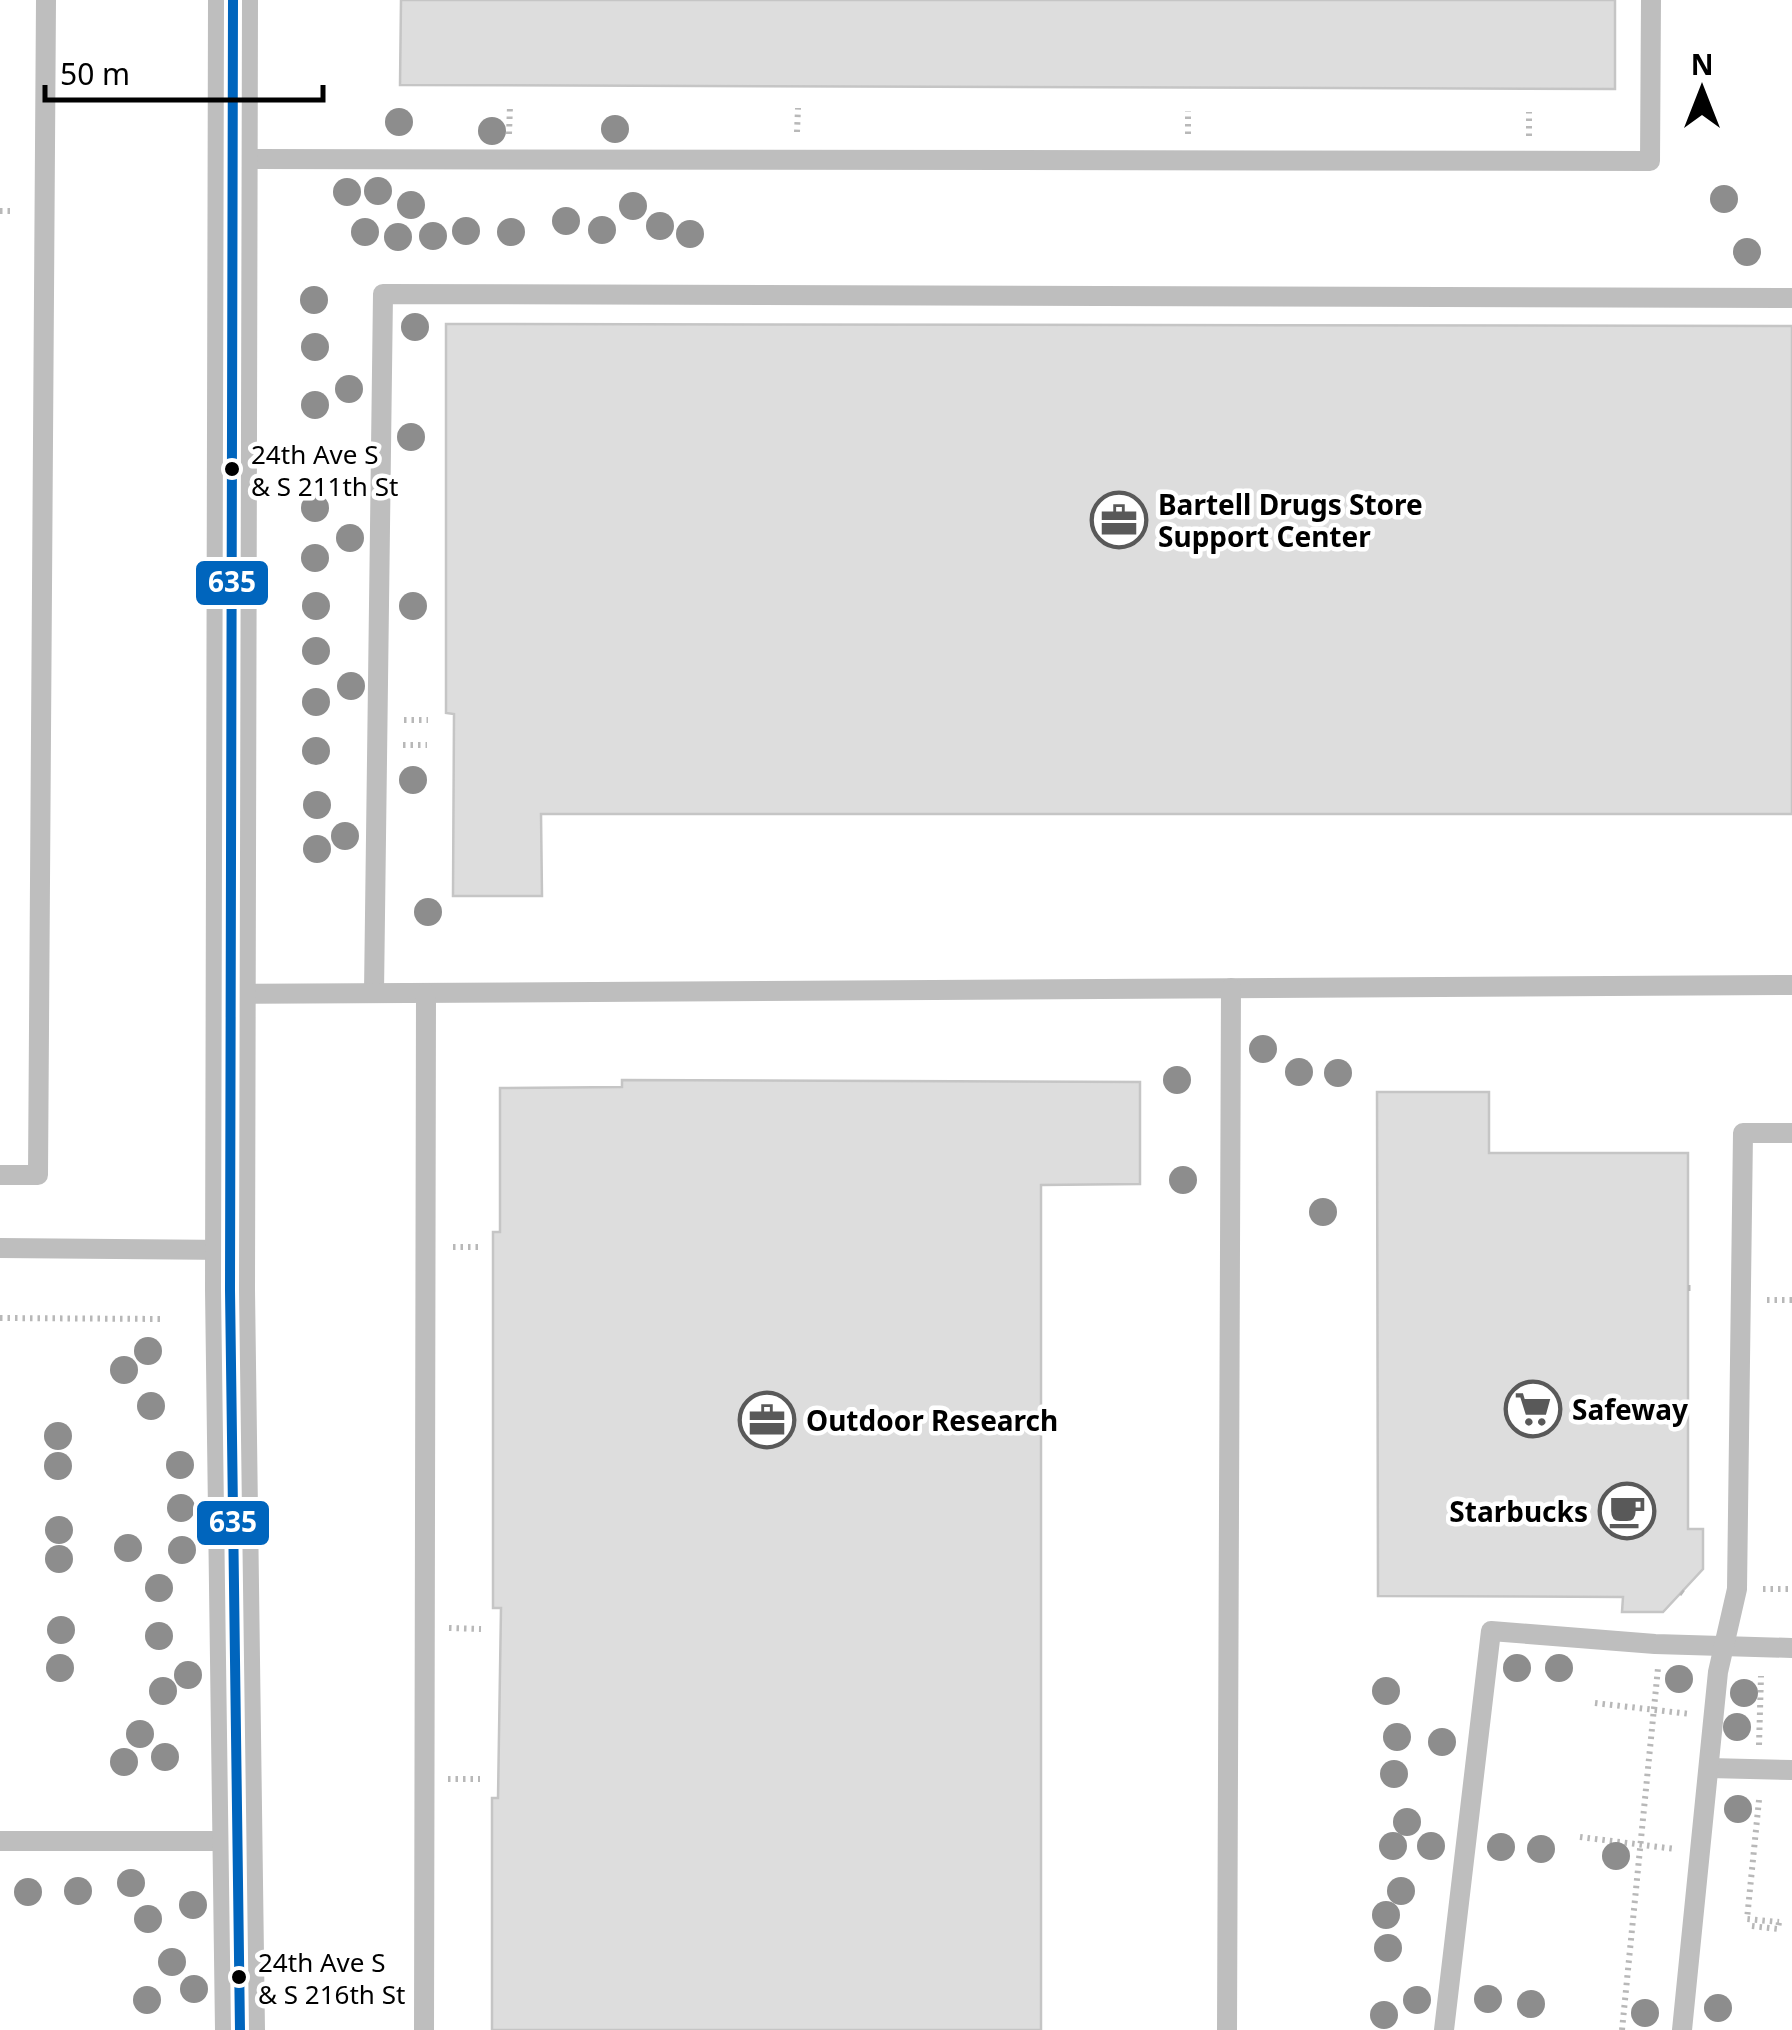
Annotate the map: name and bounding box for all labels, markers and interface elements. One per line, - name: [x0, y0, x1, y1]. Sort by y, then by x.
- scale bar: [45, 40, 322, 102]
- north arrow: [1652, 40, 1752, 140]
- text: N: [1691, 45, 1713, 83]
- text: 50 m: [60, 53, 130, 94]
- place label: 24th Ave S & S 211th St: [251, 436, 398, 504]
- marker: 24th Ave S & S 211th St: [222, 459, 242, 479]
- place label: Bartell Drugs Store Support Center: [1158, 485, 1423, 555]
- office icon: Bartell Drugs Store Support Center: [1089, 490, 1149, 550]
- line badge: 635: [194, 559, 270, 607]
- text: 635: [208, 562, 256, 600]
- supermarket icon: Safeway: [1503, 1379, 1563, 1439]
- office icon: Outdoor Research: [737, 1390, 797, 1450]
- place label: Safeway: [1572, 1390, 1688, 1428]
- place label: Outdoor Research: [806, 1401, 1058, 1439]
- cafe icon: Starbucks: [1597, 1481, 1657, 1541]
- place label: Starbucks: [1449, 1492, 1588, 1530]
- line badge: 635: [195, 1499, 271, 1547]
- text: 635: [209, 1502, 257, 1540]
- place label: 24th Ave S & S 216th St: [258, 1944, 405, 2012]
- marker: 24th Ave S & S 216th St: [229, 1967, 249, 1987]

